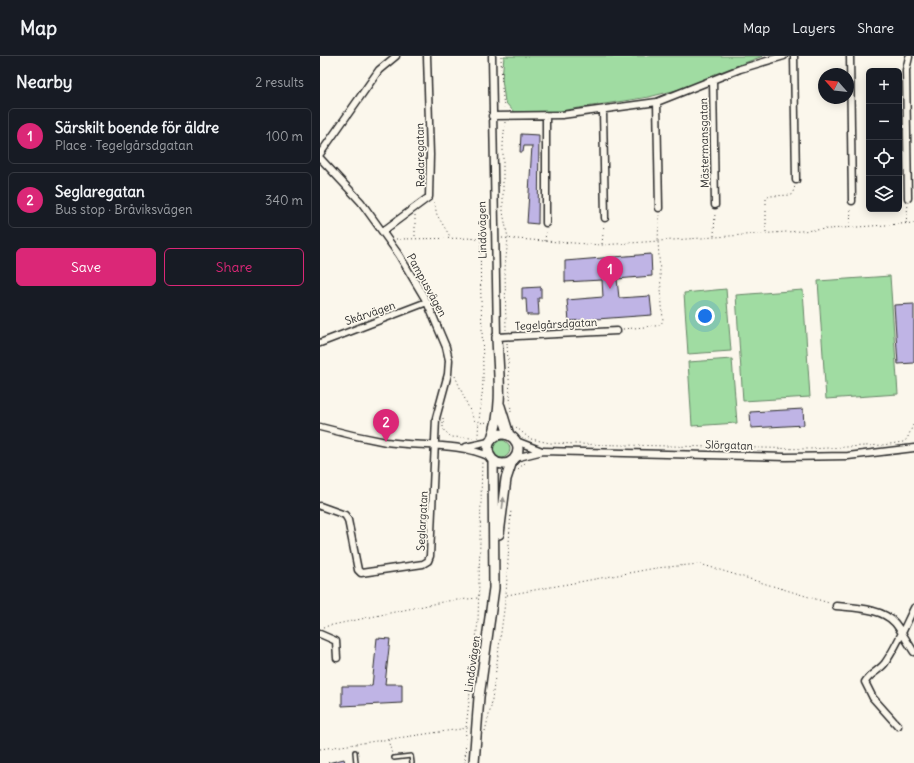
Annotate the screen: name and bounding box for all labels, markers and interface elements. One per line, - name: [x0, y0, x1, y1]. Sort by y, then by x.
- text: Map: [20, 16, 57, 40]
- text: Map: [743, 19, 770, 37]
- text: Layers: [792, 19, 835, 37]
- text: Share: [857, 19, 894, 37]
- north arrow: [818, 68, 854, 104]
- map controls: [866, 68, 902, 212]
- button: +: [866, 68, 902, 104]
- text: Nearby: [16, 71, 72, 93]
- text: 2 results: [255, 74, 304, 91]
- street label: Mästermansgatan: [696, 98, 712, 188]
- button: −: [866, 104, 902, 140]
- text: Särskilt boende för äldre: [55, 118, 219, 137]
- street label: Redaregatan: [412, 123, 428, 187]
- text: 1: [27, 128, 33, 145]
- text: 100 m: [266, 128, 303, 145]
- text: Place · Tegelgårsdgatan: [55, 137, 193, 154]
- button: locate: [866, 140, 902, 176]
- button: layers: [866, 176, 902, 212]
- text: Seglaregatan: [55, 182, 145, 201]
- text: 2: [26, 192, 34, 209]
- text: 340 m: [265, 192, 303, 209]
- text: Bus stop · Bråviksvägen: [55, 201, 192, 218]
- street label: Lindövägen: [474, 201, 490, 259]
- button: Save: [16, 248, 156, 286]
- button: Share: [164, 248, 304, 286]
- street label: Pampusvägen: [404, 251, 450, 319]
- pin: 1: [597, 256, 623, 289]
- street label: Skårvägen: [343, 298, 397, 328]
- your location: [695, 306, 715, 326]
- street label: Tegelgårsdgatan: [514, 315, 598, 333]
- pin: 2: [373, 409, 399, 442]
- street label: Slörgatan: [705, 437, 753, 453]
- street label: Seglargatan: [413, 491, 431, 551]
- one-way arrow: [500, 497, 507, 509]
- street label: Lindövägen: [461, 635, 483, 693]

